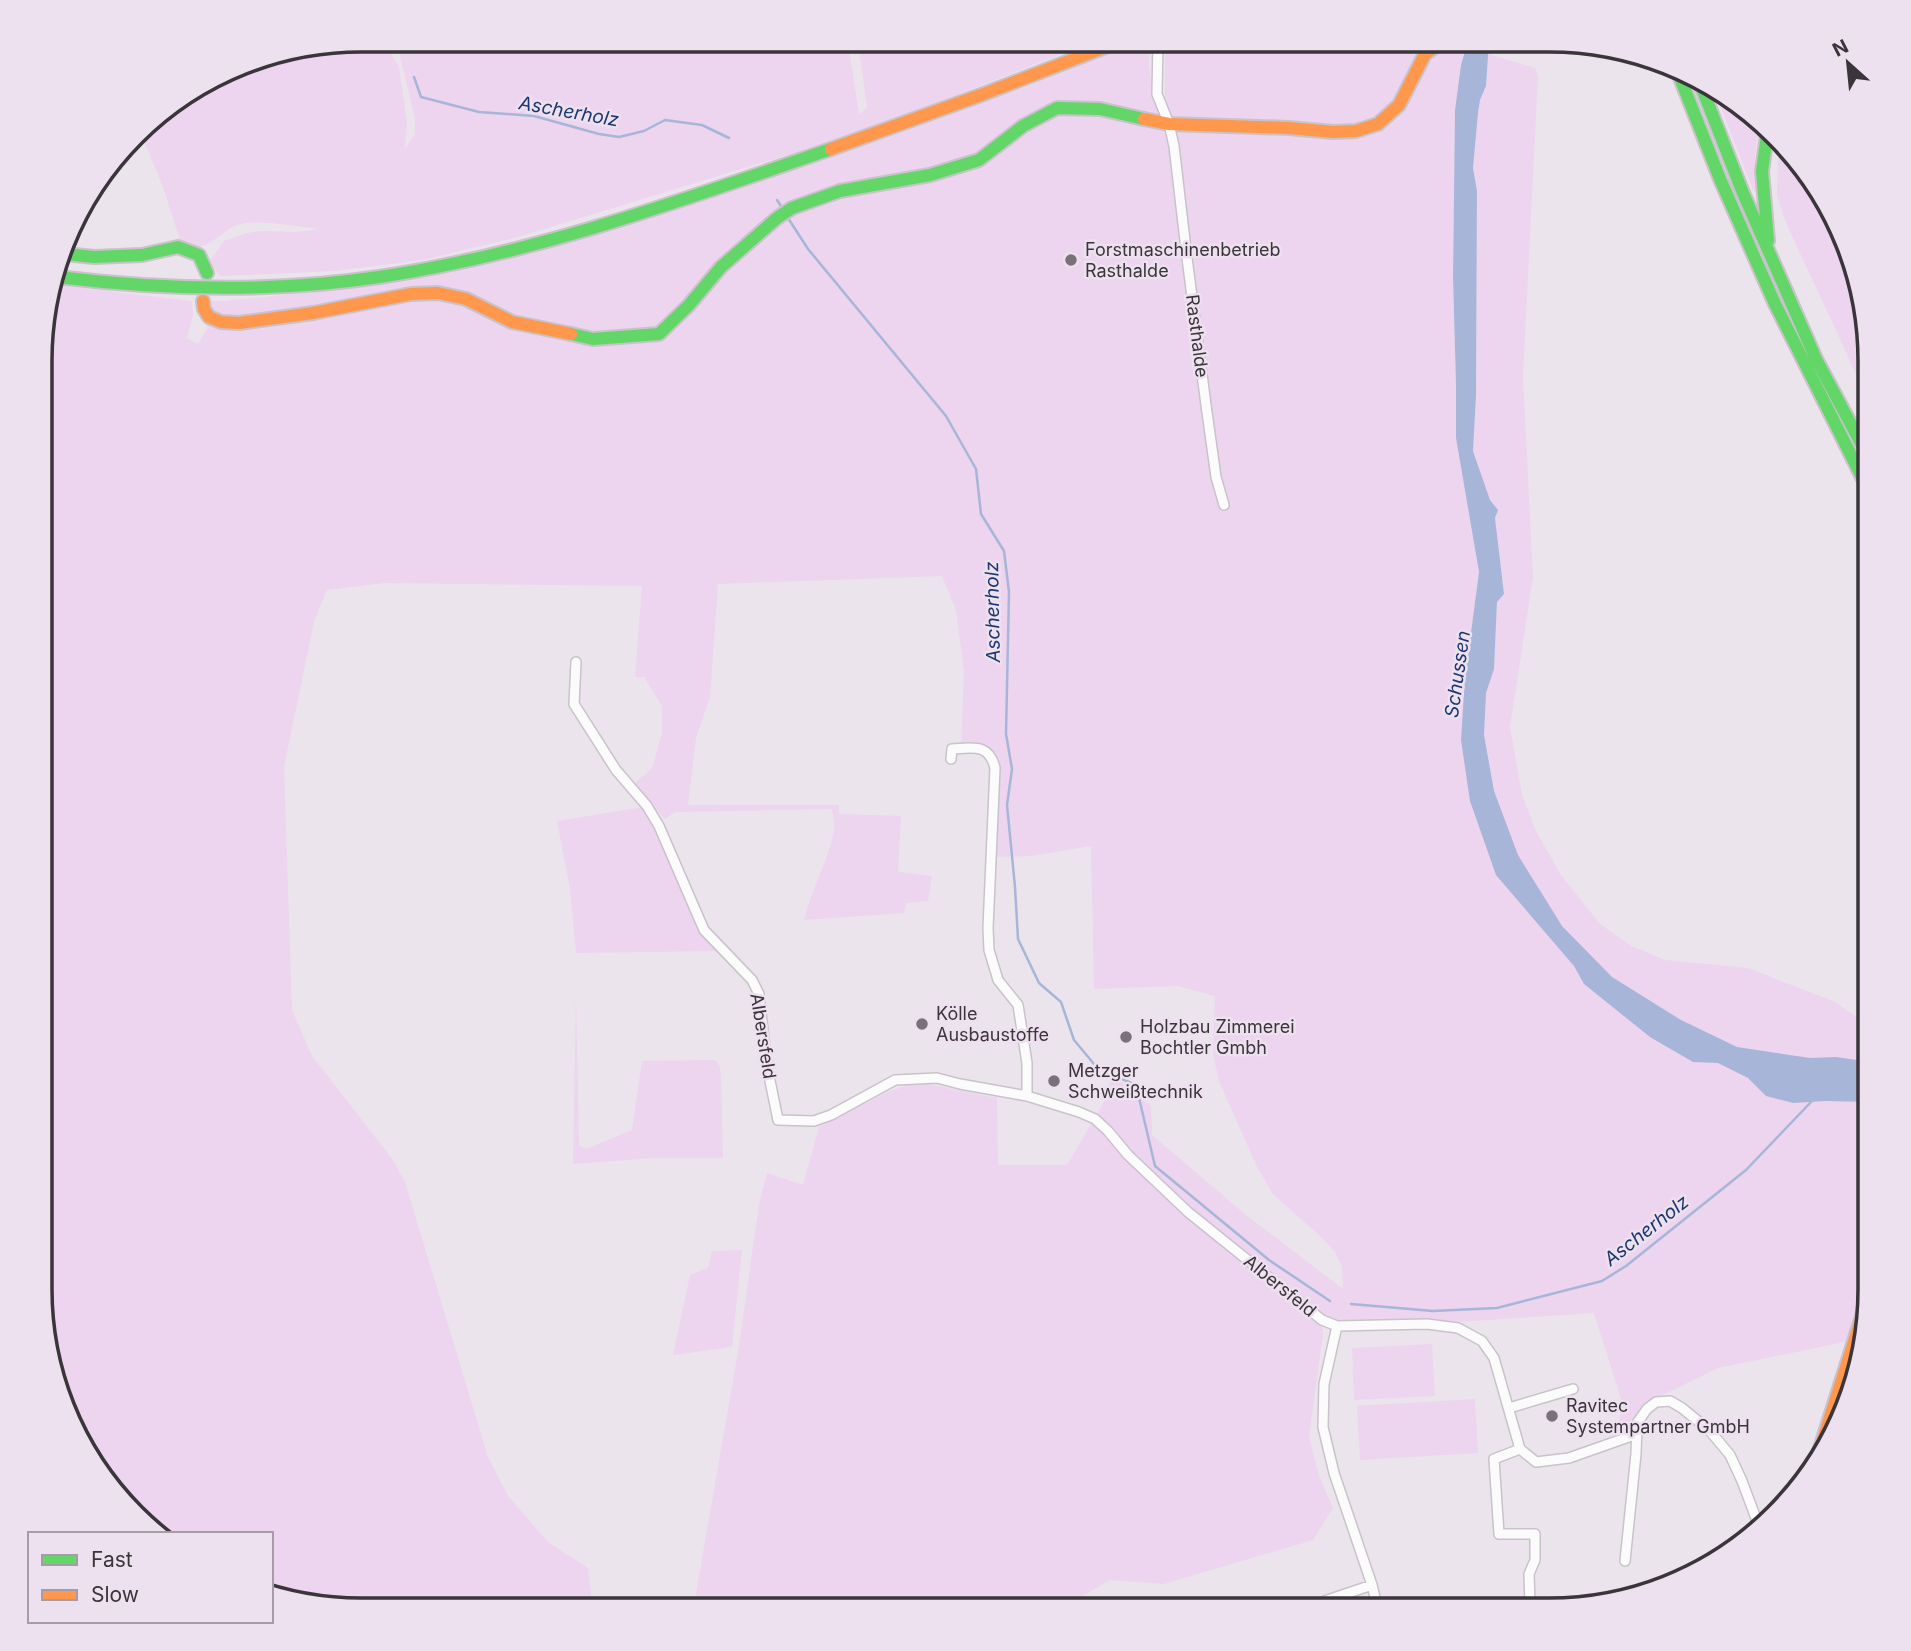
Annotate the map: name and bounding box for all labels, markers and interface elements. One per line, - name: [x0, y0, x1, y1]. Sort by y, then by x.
- north arrow: [1813, 28, 1883, 98]
- text: N: [1829, 35, 1852, 62]
- water label: Ascherholz: [516, 91, 621, 132]
- place label: Forstmaschinenbetrieb Rasthalde: [1085, 239, 1281, 281]
- marker: Forstmaschinenbetrieb Rasthalde: [1063, 252, 1079, 268]
- street label: Rasthalde: [1182, 293, 1213, 379]
- water label: Ascherholz: [980, 561, 1005, 664]
- water label: Schussen: [1440, 629, 1475, 719]
- street label: Albersfeld: [746, 992, 781, 1080]
- place label: Kölle Ausbaustoffe: [936, 1003, 1049, 1045]
- marker: Kölle Ausbaustoffe: [914, 1016, 930, 1032]
- place label: Holzbau Zimmerei Bochtler Gmbh: [1140, 1016, 1295, 1058]
- marker: Holzbau Zimmerei Bochtler Gmbh: [1118, 1029, 1134, 1045]
- place label: Metzger Schweißtechnik: [1068, 1060, 1203, 1102]
- marker: Metzger Schweißtechnik: [1046, 1073, 1062, 1089]
- water label: Ascherholz: [1599, 1190, 1693, 1271]
- street label: Albersfeld: [1240, 1250, 1321, 1321]
- place label: Ravitec Systempartner GmbH: [1566, 1395, 1750, 1437]
- marker: Ravitec Systempartner GmbH: [1544, 1408, 1560, 1424]
- legend: [28, 1532, 273, 1623]
- text: Fast: [91, 1547, 133, 1572]
- text: Slow: [91, 1582, 139, 1607]

